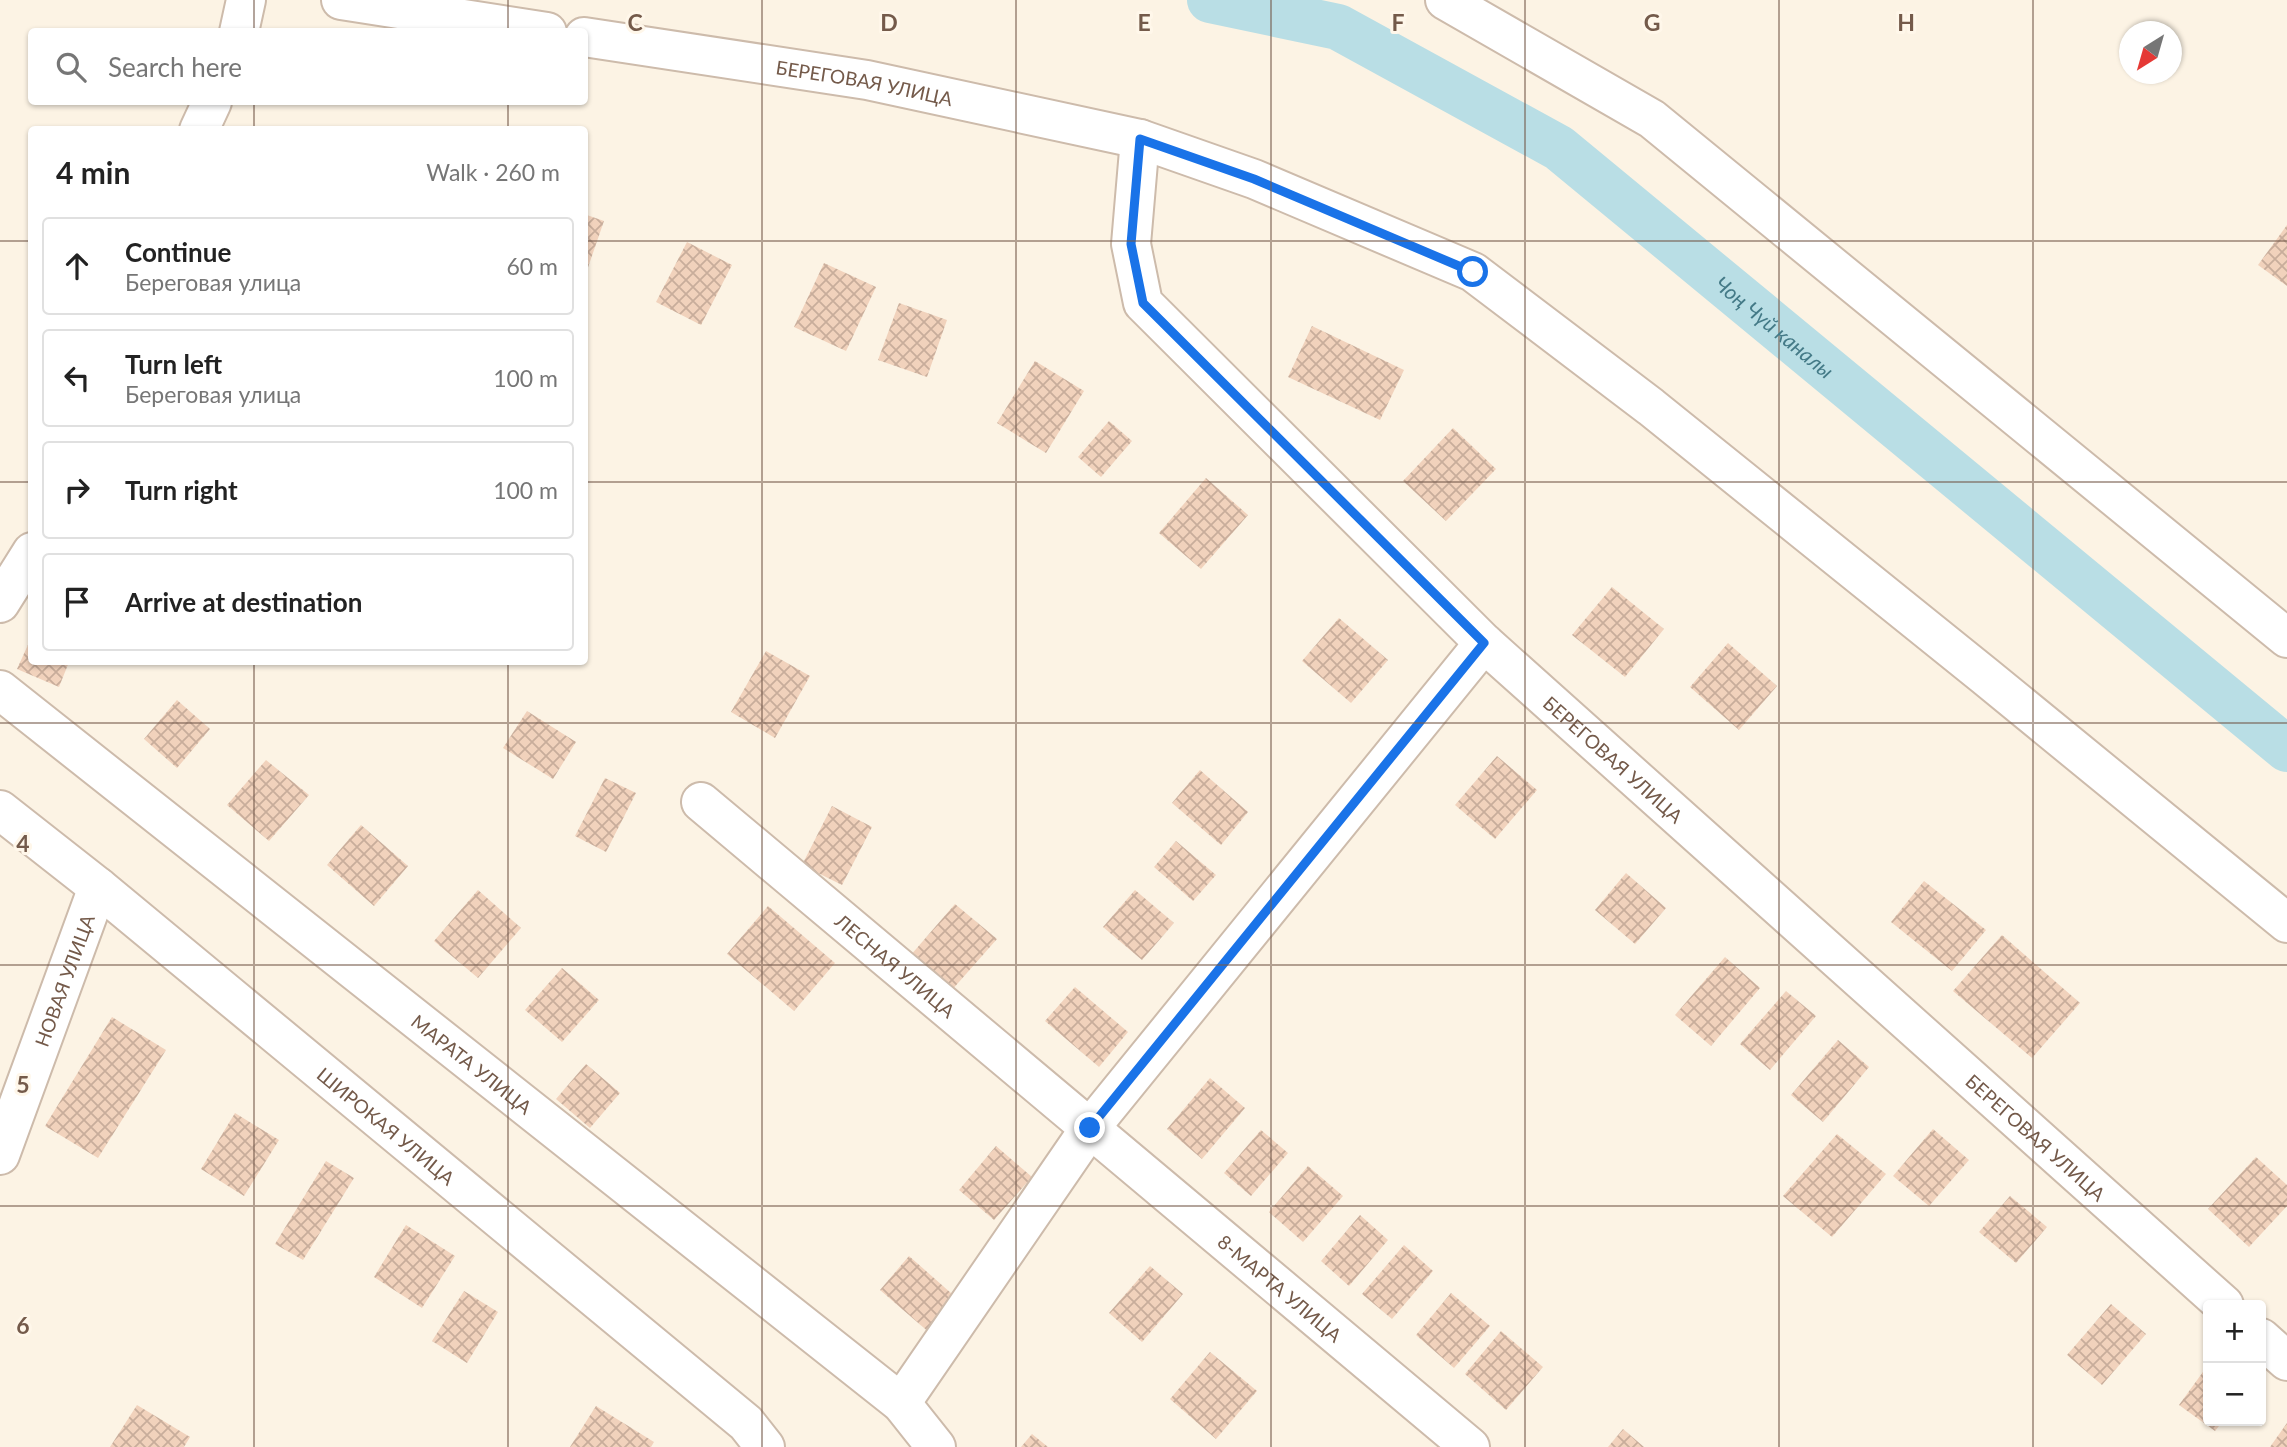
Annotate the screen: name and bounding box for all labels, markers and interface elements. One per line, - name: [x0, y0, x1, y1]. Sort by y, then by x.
- text: C: [627, 8, 643, 36]
- text: D: [880, 8, 898, 36]
- text: E: [1137, 8, 1151, 36]
- text: F: [1391, 8, 1405, 36]
- text: G: [1644, 8, 1660, 36]
- text: H: [1897, 8, 1915, 36]
- north arrow: [2119, 21, 2182, 84]
- search box: [28, 28, 588, 105]
- icon: search: [52, 48, 90, 86]
- text: Search here: [108, 51, 242, 83]
- street label: БЕРЕГОВАЯ УЛИЦА: [774, 55, 955, 110]
- text: 4 min: [56, 154, 130, 190]
- text: Walk · 260 m: [426, 158, 560, 186]
- text: Continue: [125, 236, 231, 268]
- icon: ahead: [58, 247, 96, 285]
- text: 60 m: [507, 252, 558, 280]
- route start: [1457, 256, 1488, 287]
- text: Береговая улица: [125, 268, 301, 296]
- water label: Чоң Чүй каналы: [1711, 270, 1839, 383]
- text: Turn left: [125, 348, 222, 380]
- icon: left: [58, 359, 96, 397]
- text: 100 m: [493, 364, 558, 392]
- text: Береговая улица: [125, 380, 301, 408]
- icon: right: [58, 471, 96, 509]
- text: Turn right: [125, 474, 238, 506]
- text: 100 m: [493, 476, 558, 504]
- icon: arrive: [58, 583, 96, 621]
- text: Arrive at destination: [125, 586, 362, 618]
- street label: БЕРЕГОВАЯ УЛИЦА: [1539, 691, 1688, 827]
- text: 4: [16, 829, 30, 857]
- street label: ЛЕСНАЯ УЛИЦА: [830, 908, 960, 1022]
- street label: НОВАЯ УЛИЦА: [29, 911, 99, 1050]
- street label: МАРАТА УЛИЦА: [407, 1009, 537, 1118]
- street label: ШИРОКАЯ УЛИЦА: [313, 1062, 460, 1189]
- street label: БЕРЕГОВАЯ УЛИЦА: [1962, 1069, 2111, 1205]
- text: 5: [16, 1070, 30, 1098]
- route end: [1074, 1112, 1105, 1143]
- street label: 8-МАРТА УЛИЦА: [1214, 1229, 1347, 1346]
- map controls: [2203, 1300, 2266, 1426]
- button: +: [2203, 1300, 2266, 1363]
- text: 6: [16, 1311, 30, 1339]
- button: −: [2203, 1363, 2266, 1426]

